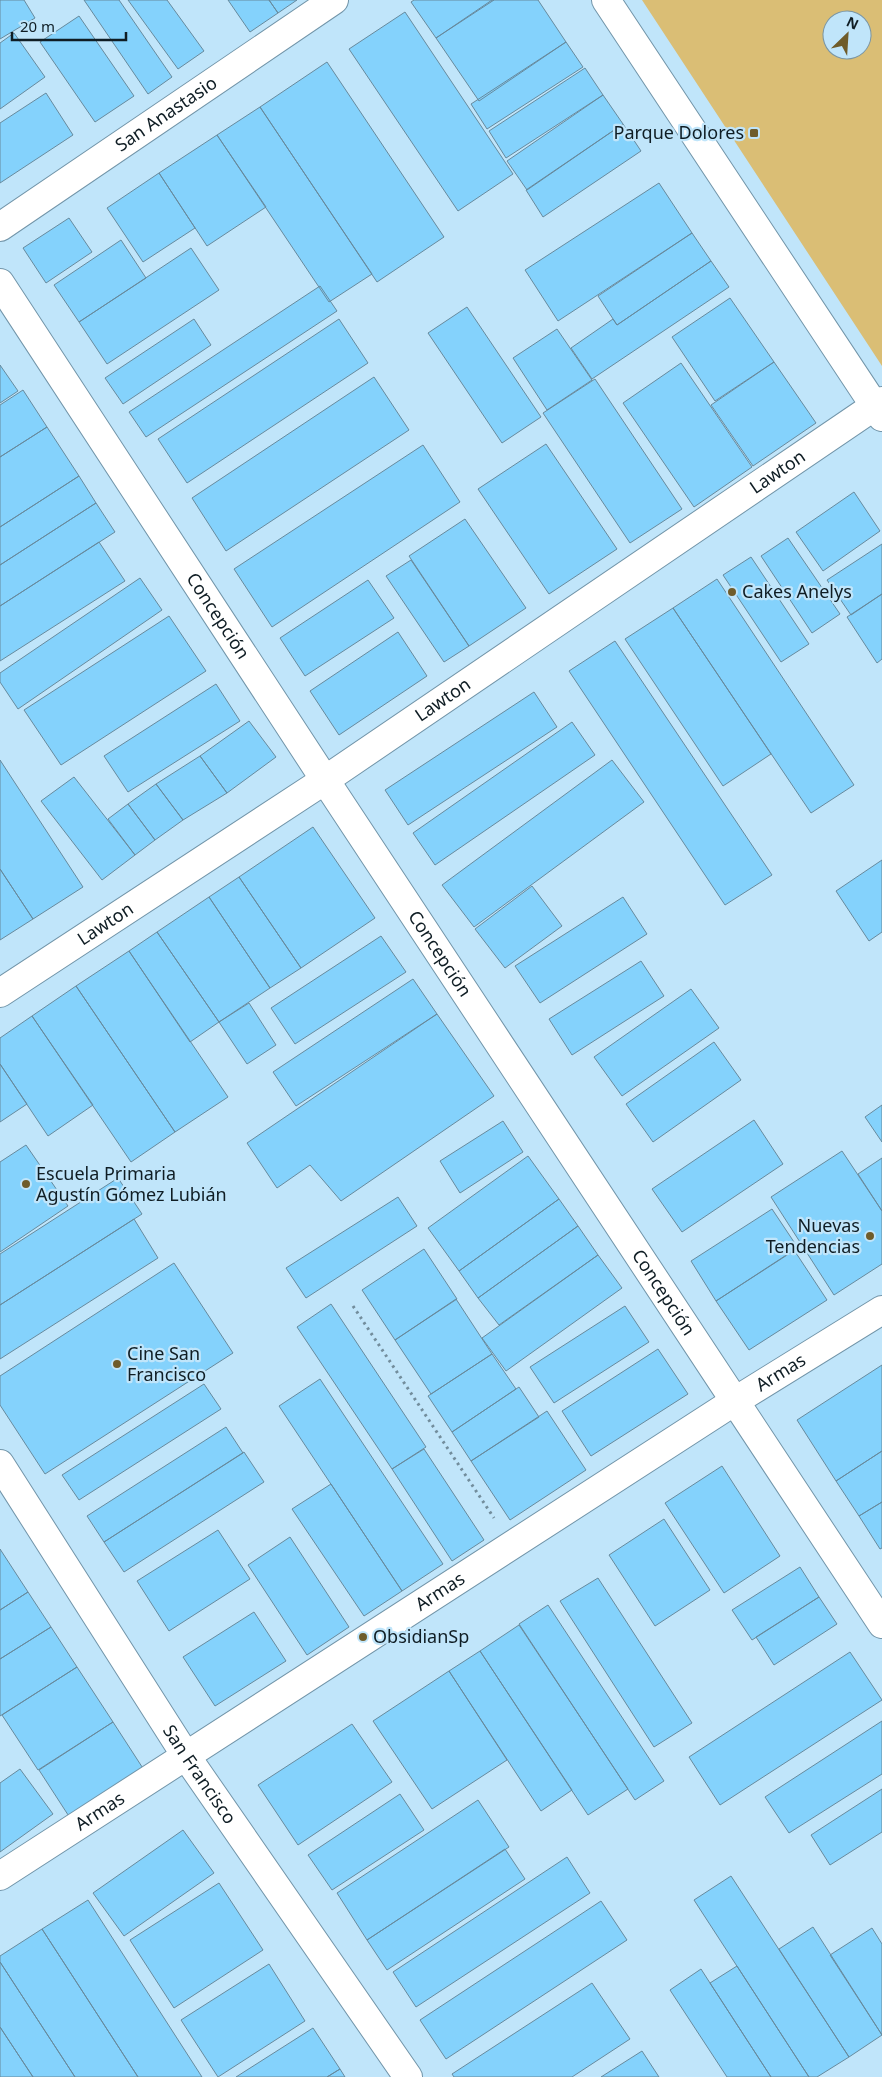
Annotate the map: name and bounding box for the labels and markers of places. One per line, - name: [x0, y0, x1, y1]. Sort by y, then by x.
- place label: Parque Dolores: [614, 120, 744, 144]
- marker: Parque Dolores: [748, 127, 760, 139]
- place label: Cakes Anelys: [742, 579, 852, 603]
- marker: Cakes Anelys: [726, 586, 738, 598]
- place label: Escuela Primaria Agustín Gómez Lubián: [36, 1161, 227, 1206]
- marker: Escuela Primaria Agustín Gómez Lubián: [20, 1178, 32, 1190]
- place label: Nuevas Tendencias: [766, 1213, 860, 1258]
- marker: Nuevas Tendencias: [864, 1230, 876, 1242]
- place label: Cine San Francisco: [127, 1341, 206, 1386]
- marker: Cine San Francisco: [111, 1358, 123, 1370]
- place label: ObsidianSp: [373, 1624, 469, 1648]
- marker: ObsidianSp: [357, 1631, 369, 1643]

